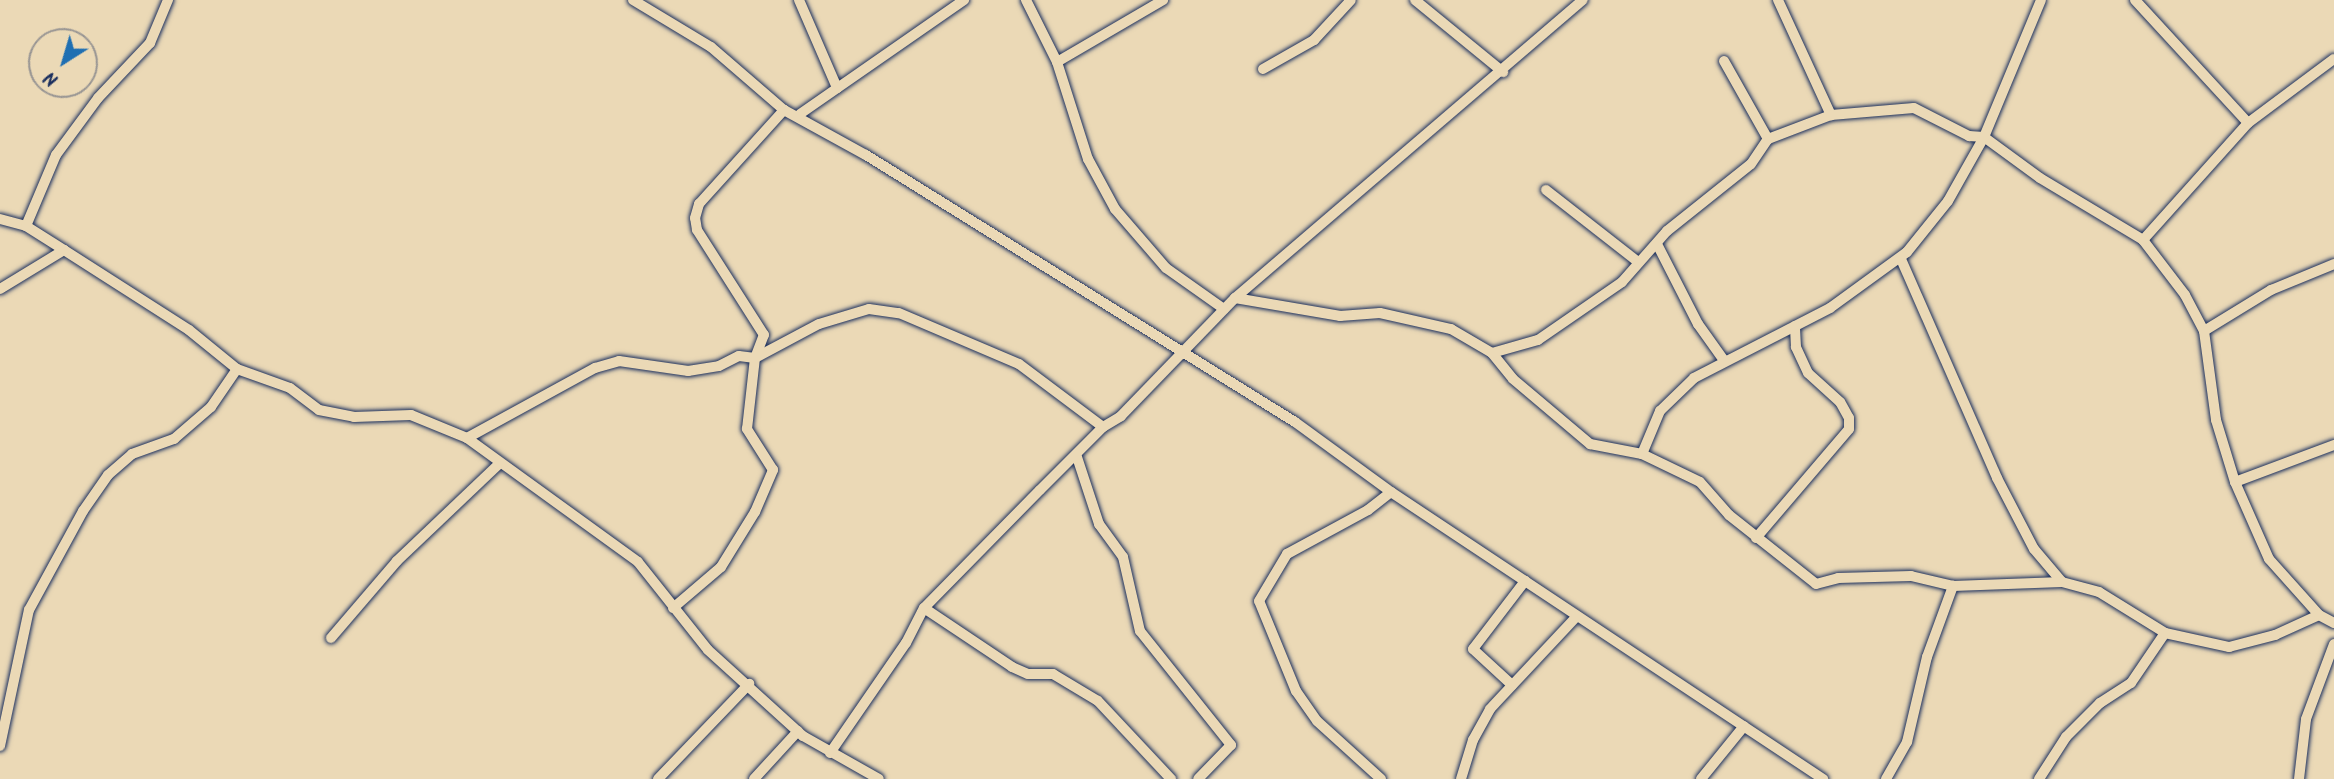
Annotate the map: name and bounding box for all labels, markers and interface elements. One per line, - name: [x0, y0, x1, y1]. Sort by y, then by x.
- north arrow: [28, 28, 98, 98]
- text: N: [38, 63, 65, 94]

